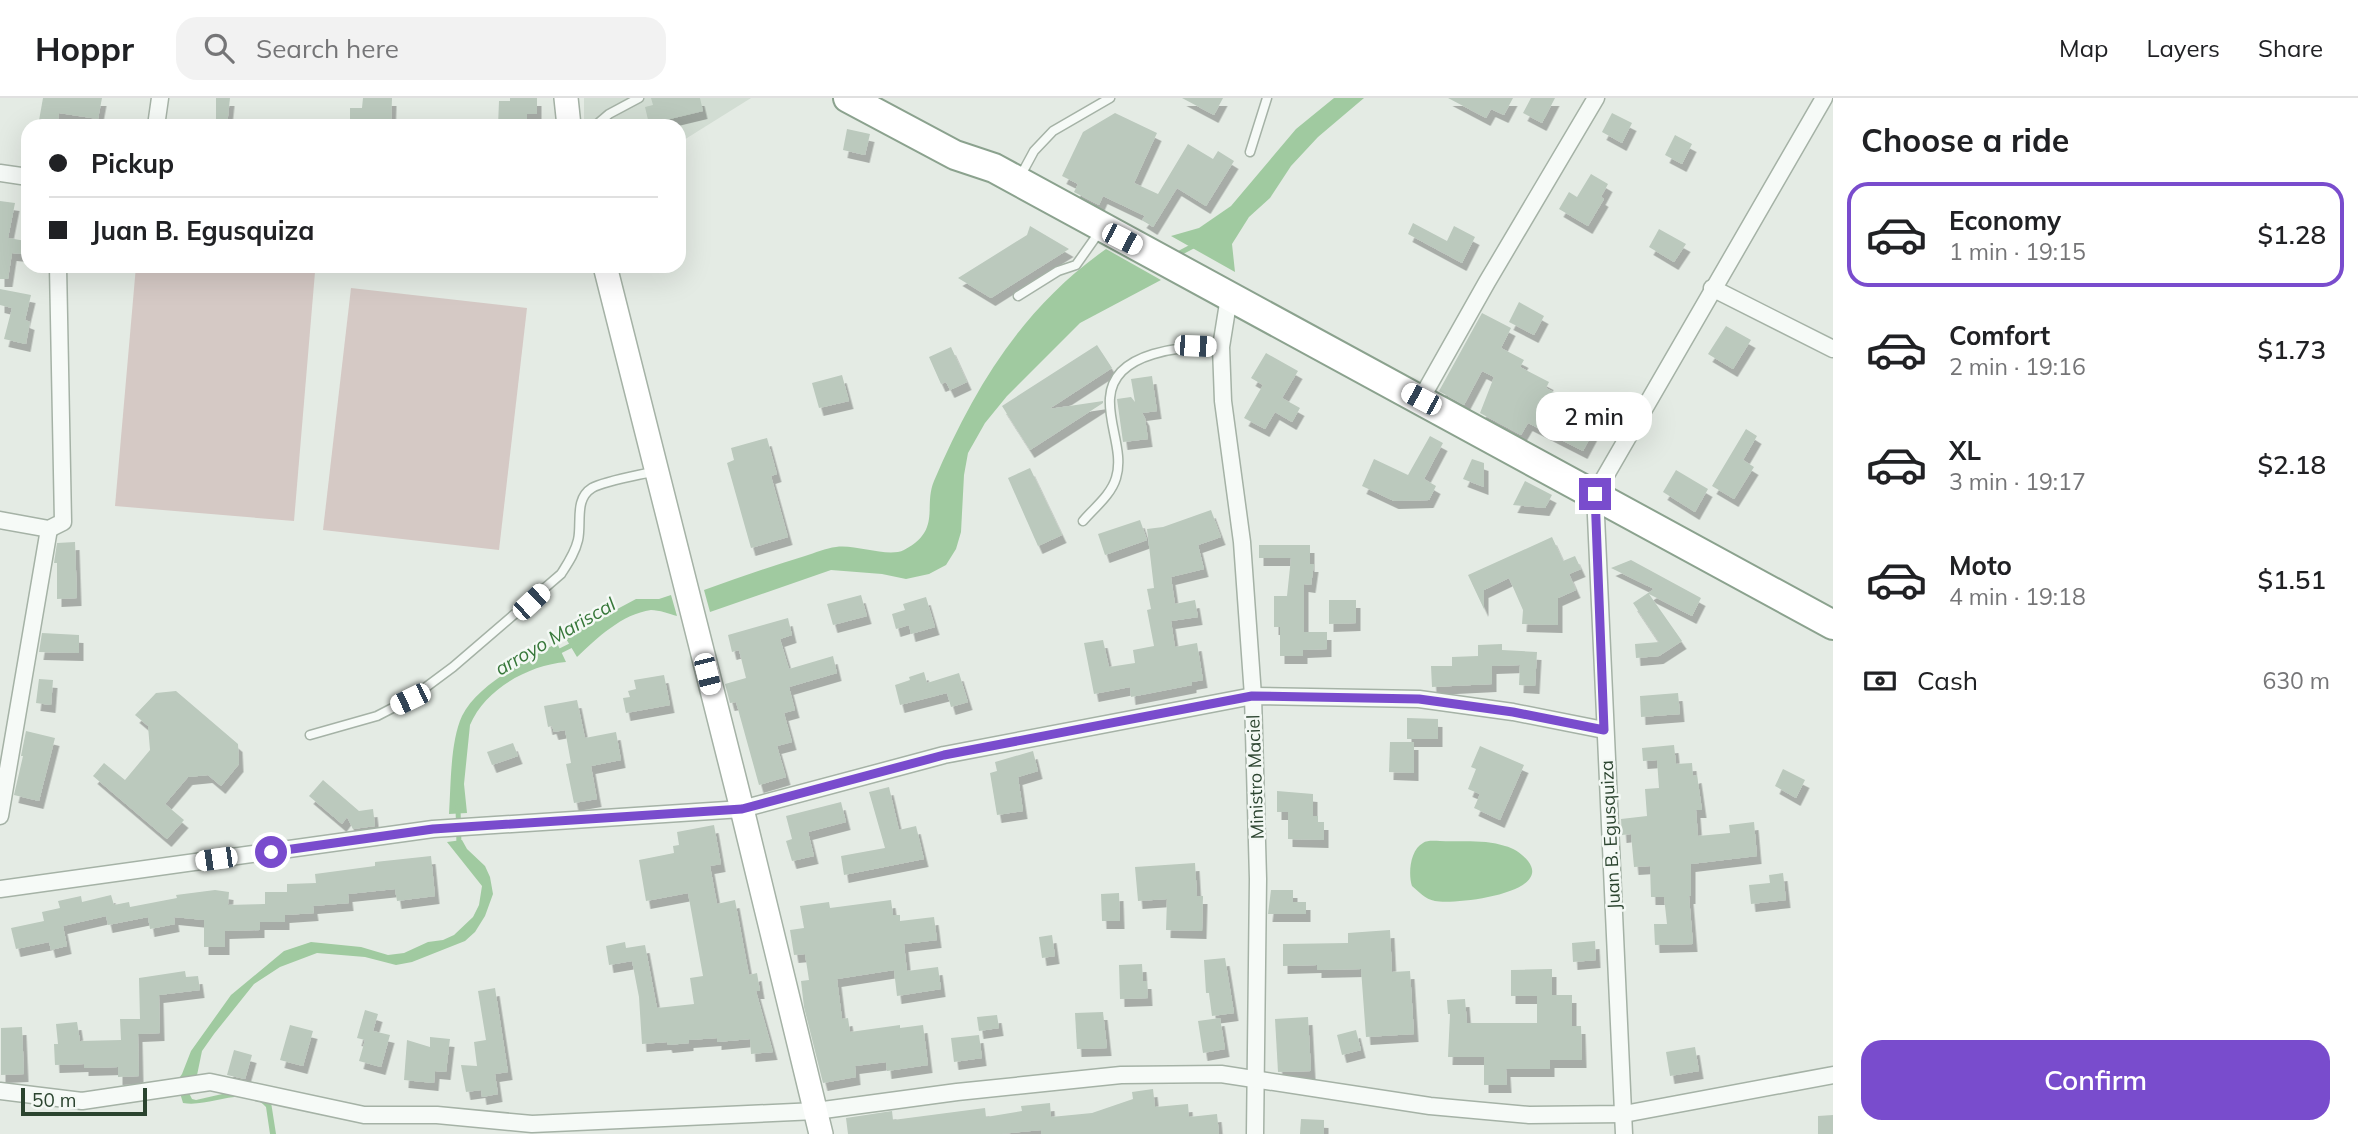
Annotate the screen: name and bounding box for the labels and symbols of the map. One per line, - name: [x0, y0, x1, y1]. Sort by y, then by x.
- car: [1099, 220, 1146, 258]
- car: [1174, 335, 1217, 357]
- car: [1398, 380, 1445, 418]
- callout: 2 min: [1537, 392, 1653, 442]
- route end: [1579, 478, 1611, 510]
- car: [509, 580, 554, 624]
- water label: arroyo Mariscal: [490, 592, 620, 680]
- car: [692, 651, 723, 697]
- car: [387, 680, 434, 718]
- street label: Ministro Maciel: [1241, 714, 1269, 840]
- street label: Juan B. Egusquiza: [1595, 760, 1625, 910]
- route start: [255, 836, 287, 868]
- car: [194, 846, 239, 872]
- scale bar: [21, 1085, 147, 1117]

